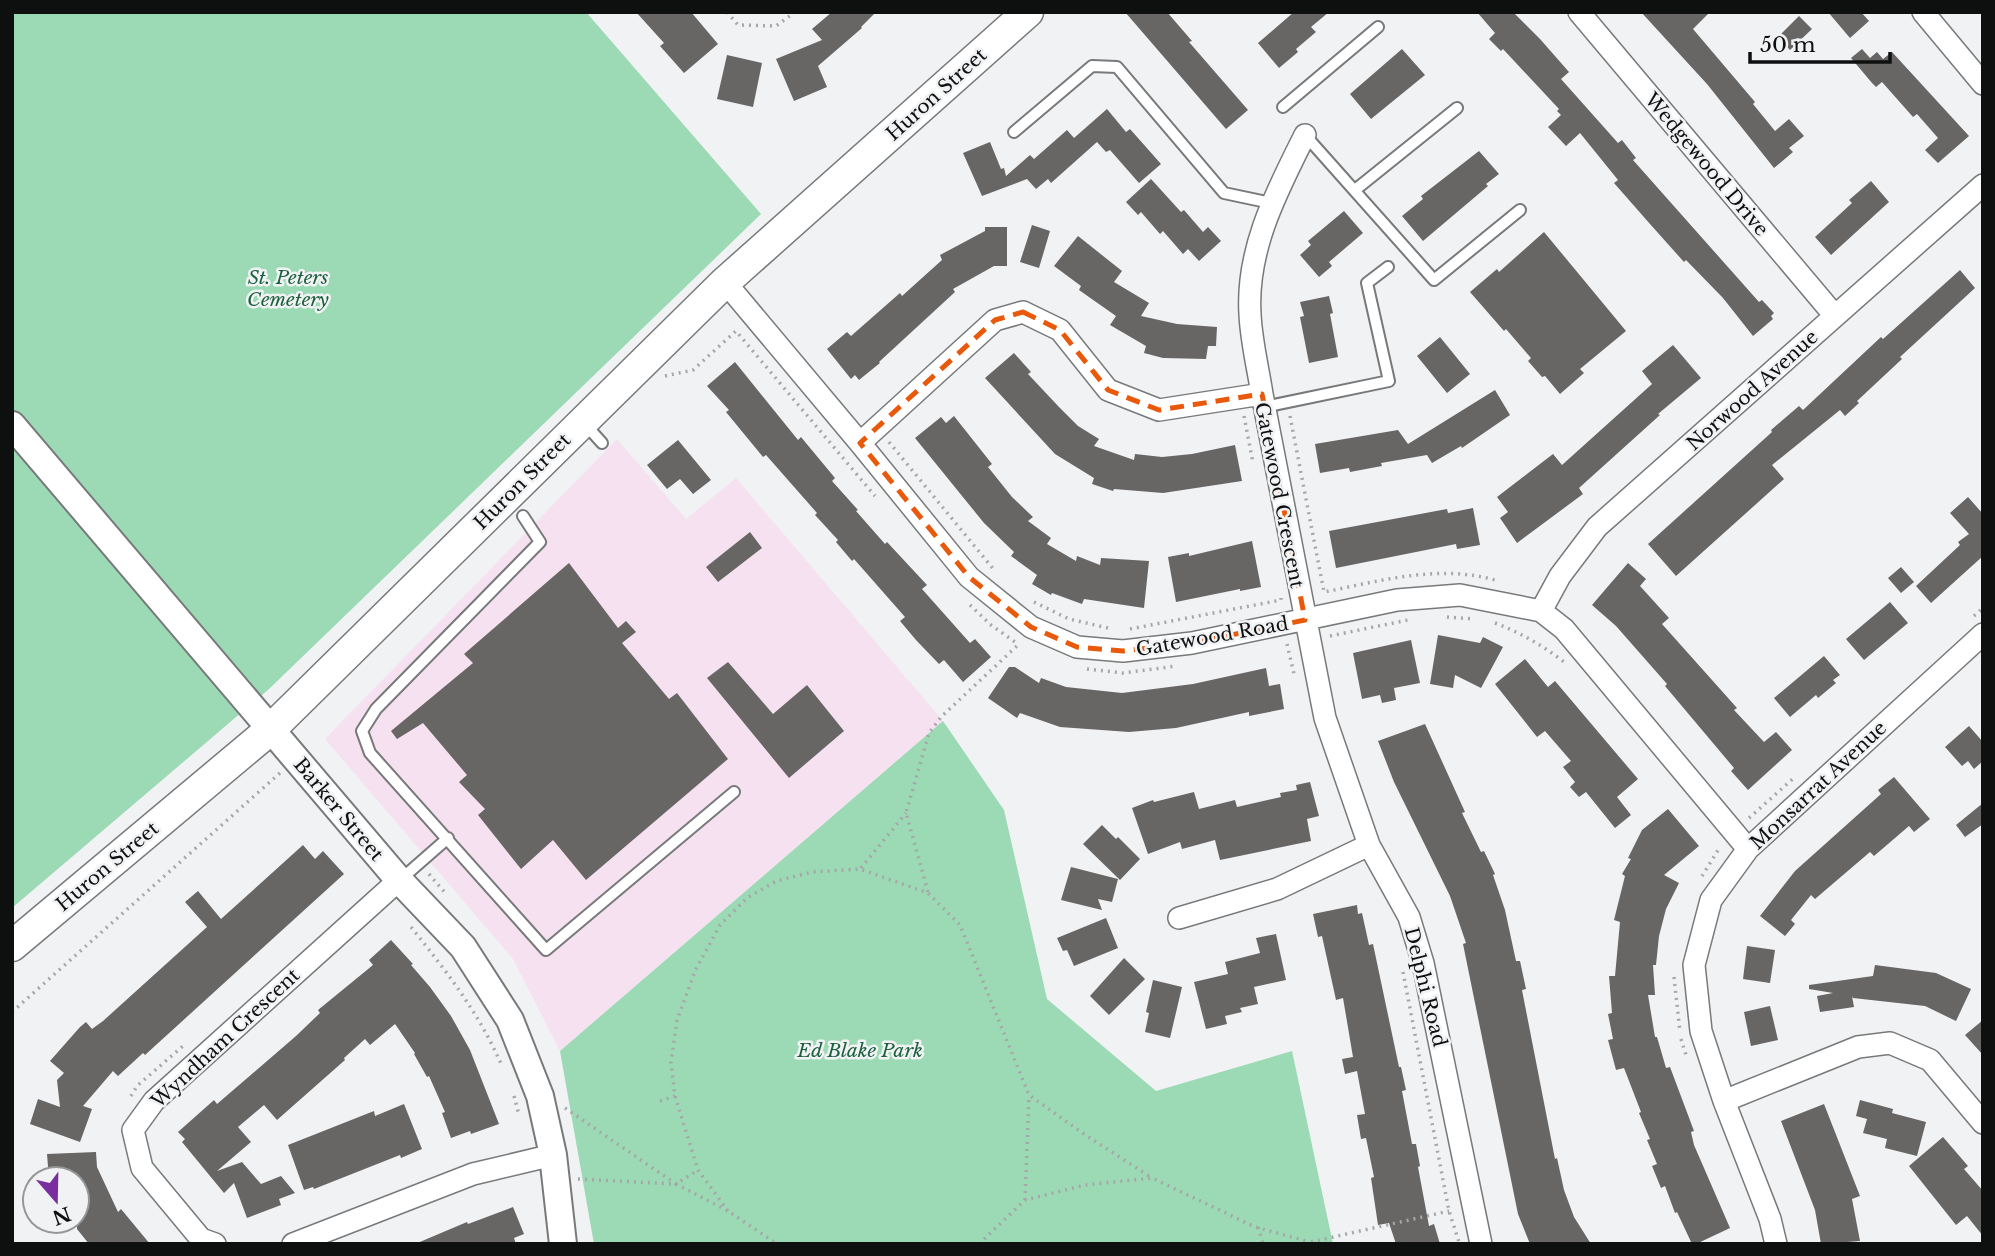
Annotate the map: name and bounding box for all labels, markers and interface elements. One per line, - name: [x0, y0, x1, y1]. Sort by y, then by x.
- scale bar: [1750, 21, 1890, 65]
- text: 50 m: [1760, 32, 1816, 58]
- street label: Huron Street: [881, 43, 992, 145]
- street label: Wedgewood Drive: [1639, 87, 1773, 241]
- park label: St. Peters Cemetery: [247, 266, 329, 311]
- street label: Norwood Avenue: [1682, 325, 1823, 455]
- street label: Gatewood Crescent: [1250, 400, 1309, 591]
- street label: Huron Street: [469, 428, 576, 534]
- street label: Gatewood Road: [1134, 612, 1290, 661]
- street label: Monsarrat Avenue: [1745, 716, 1891, 854]
- street label: Barker Street: [289, 753, 389, 866]
- street label: Huron Street: [51, 816, 164, 916]
- street label: Delphi Road: [1400, 925, 1452, 1049]
- street label: Wyndham Crescent: [146, 963, 305, 1114]
- park label: Ed Blake Park: [796, 1039, 923, 1062]
- north arrow: [21, 1165, 91, 1235]
- text: N: [49, 1202, 74, 1229]

